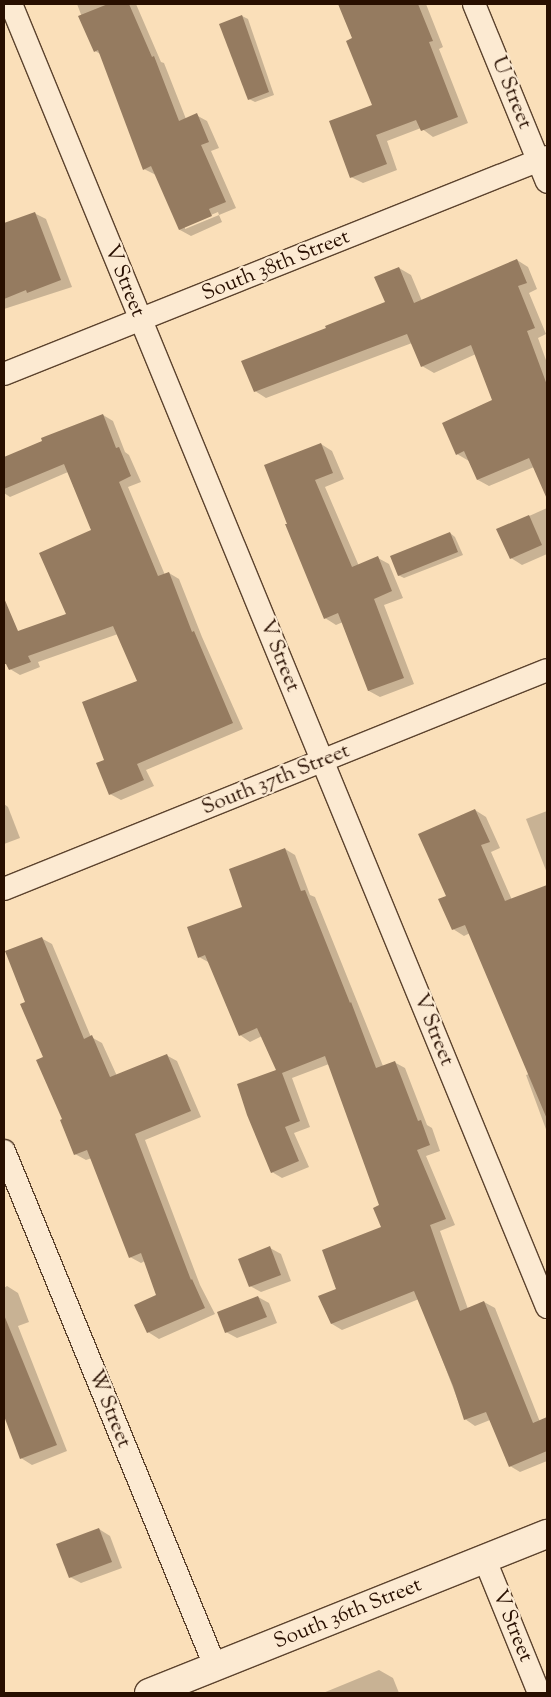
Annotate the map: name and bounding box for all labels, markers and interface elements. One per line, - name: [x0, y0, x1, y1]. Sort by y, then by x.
- street label: U Street: [485, 53, 537, 133]
- street label: South 38th Street: [198, 225, 354, 307]
- street label: V Street: [98, 241, 150, 321]
- street label: V Street: [253, 616, 305, 696]
- street label: South 37th Street: [198, 739, 354, 821]
- street label: V Street: [407, 990, 459, 1070]
- street label: W Street: [82, 1366, 136, 1452]
- street label: South 36th Street: [271, 1573, 425, 1655]
- street label: V Street: [486, 1586, 538, 1666]

